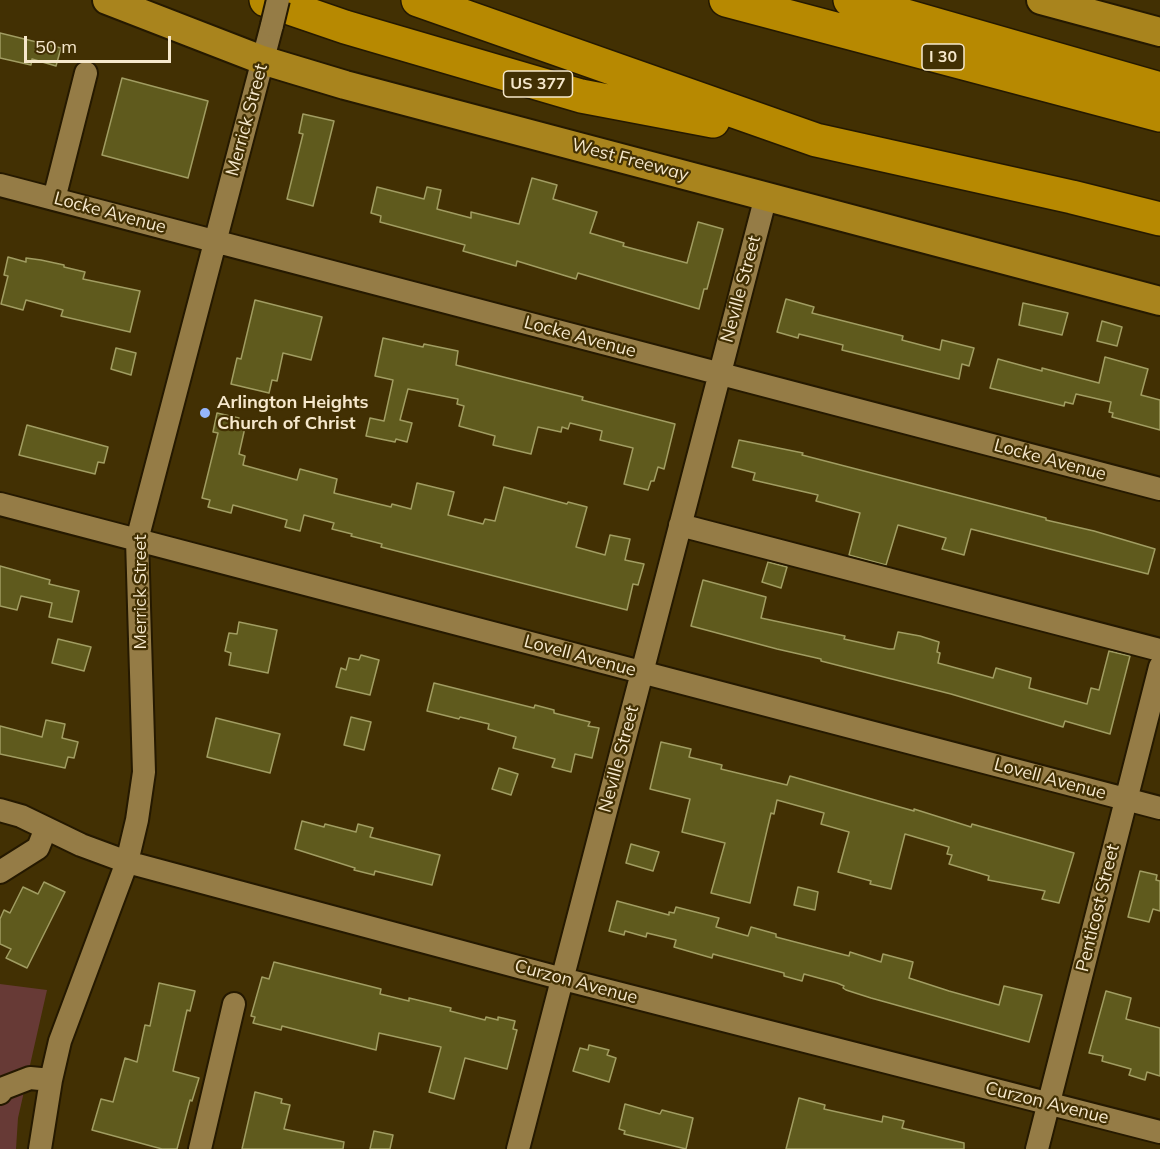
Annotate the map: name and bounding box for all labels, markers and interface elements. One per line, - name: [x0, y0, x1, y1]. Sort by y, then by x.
- scale bar: [27, 24, 174, 62]
- text: 50 m: [35, 35, 77, 58]
- road number: I 30: [922, 44, 964, 70]
- street label: Merrick Street: [222, 62, 272, 178]
- road number: US 377: [504, 71, 572, 97]
- street label: West Freeway: [569, 134, 691, 186]
- street label: Locke Avenue: [52, 188, 168, 238]
- street label: Neville Street: [716, 233, 766, 345]
- street label: Locke Avenue: [522, 312, 638, 362]
- place label: Arlington Heights Church of Christ: [217, 392, 369, 434]
- marker: Arlington Heights Church of Christ: [198, 406, 212, 420]
- street label: Locke Avenue: [992, 435, 1108, 485]
- street label: Merrick Street: [130, 534, 152, 650]
- street label: Lovell Avenue: [522, 631, 638, 681]
- street label: Neville Street: [594, 703, 644, 815]
- street label: Lovell Avenue: [992, 754, 1108, 804]
- street label: Penticost Street: [1072, 842, 1124, 974]
- street label: Curzon Avenue: [512, 955, 640, 1009]
- street label: Curzon Avenue: [983, 1077, 1111, 1129]

